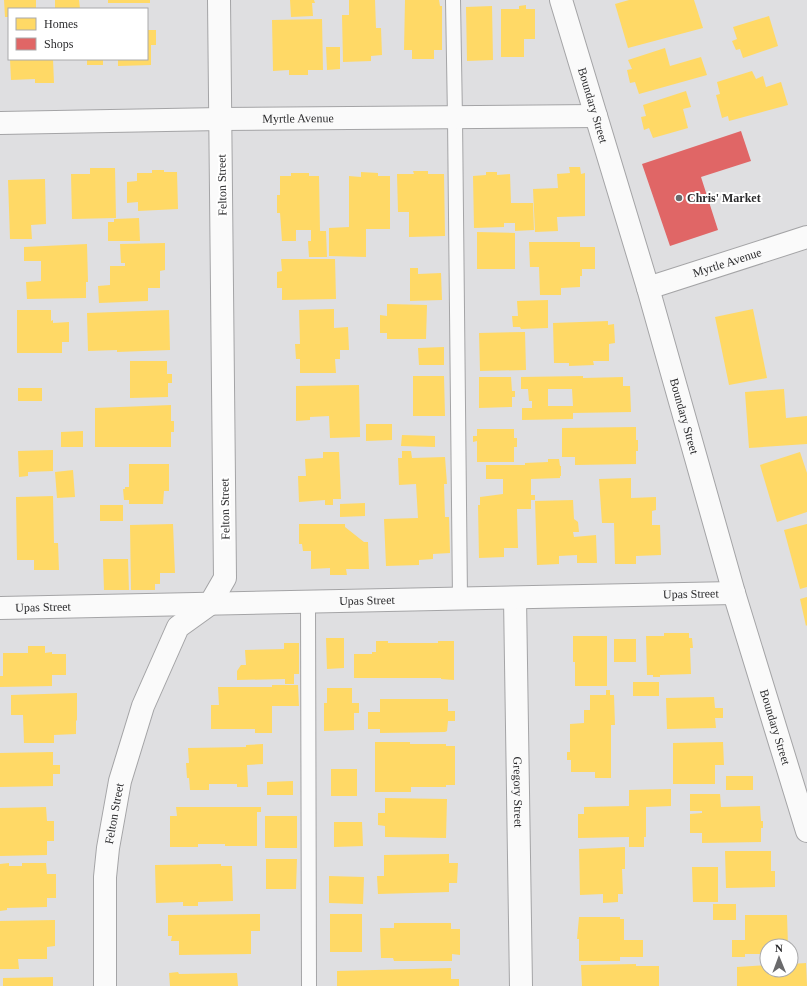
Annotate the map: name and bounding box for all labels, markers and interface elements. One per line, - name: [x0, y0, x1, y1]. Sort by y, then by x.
- legend: [8, 8, 148, 60]
- text: Homes: [44, 17, 78, 31]
- text: Shops: [44, 37, 74, 51]
- street label: Boundary Street: [575, 66, 611, 145]
- street label: Myrtle Avenue: [262, 111, 334, 126]
- street label: Felton Street: [214, 153, 230, 216]
- place label: Chris' Market: [687, 191, 761, 205]
- marker: Chris' Market: [674, 193, 684, 203]
- street label: Myrtle Avenue: [691, 245, 763, 280]
- street label: Boundary Street: [667, 377, 702, 456]
- street label: Felton Street: [217, 477, 233, 540]
- street label: Upas Street: [663, 586, 720, 601]
- street label: Upas Street: [339, 593, 396, 608]
- street label: Upas Street: [15, 600, 72, 615]
- street label: Boundary Street: [757, 688, 794, 767]
- street label: Gregory Street: [510, 756, 526, 828]
- street label: Felton Street: [102, 781, 127, 845]
- north arrow: [759, 938, 799, 978]
- text: N: [775, 942, 783, 954]

